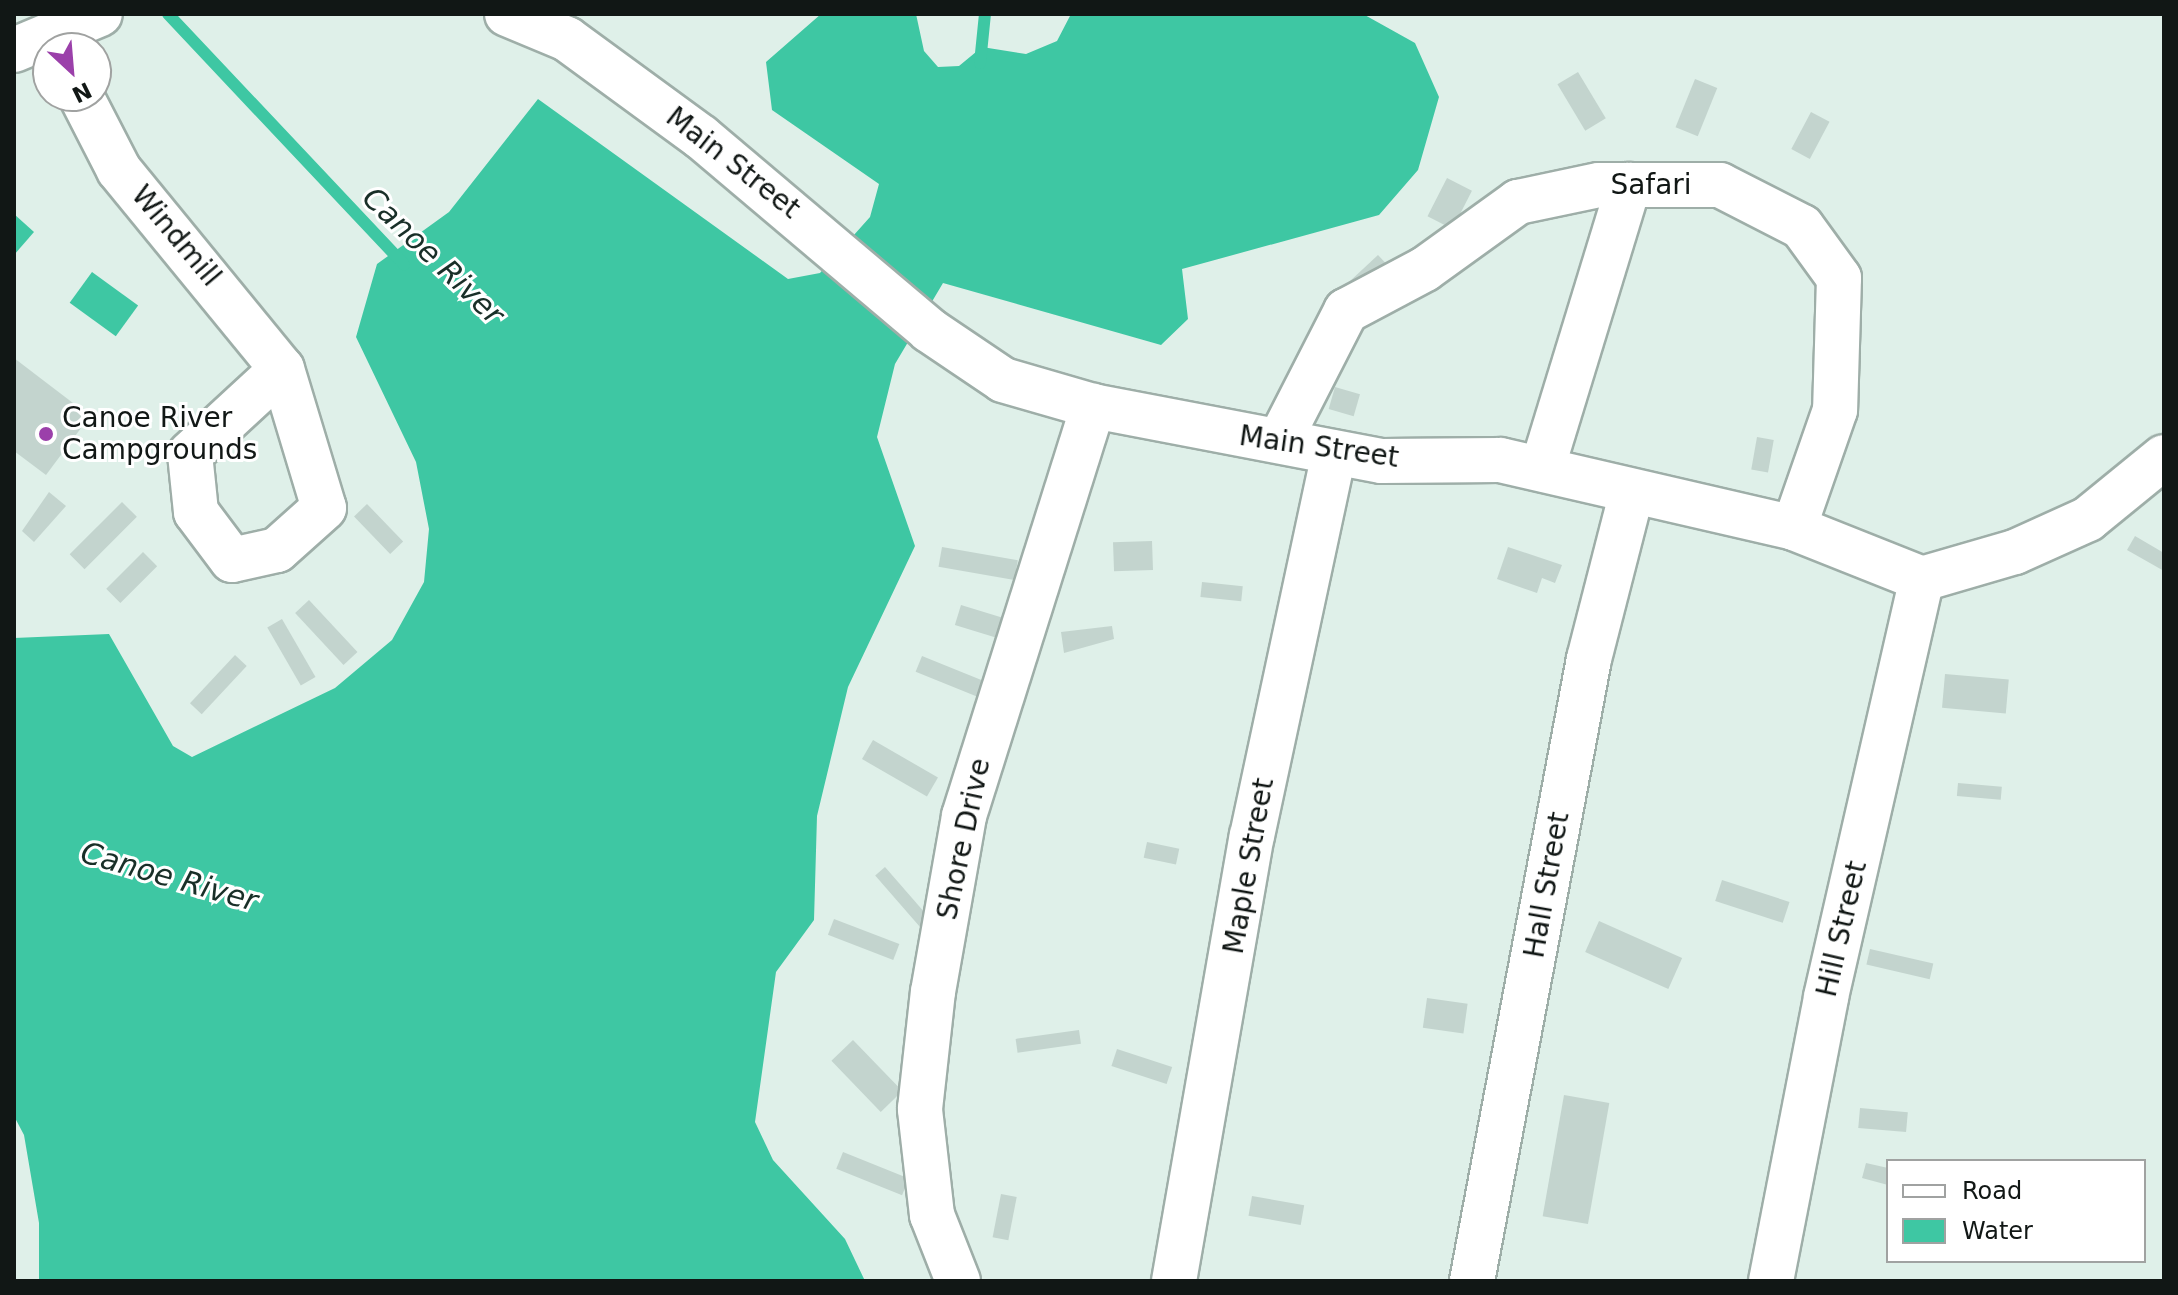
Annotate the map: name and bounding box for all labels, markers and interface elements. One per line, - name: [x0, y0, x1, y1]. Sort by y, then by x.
- north arrow: [32, 32, 112, 112]
- text: N: [68, 77, 96, 107]
- street label: Main Street: [659, 100, 807, 226]
- street label: Safari: [1610, 168, 1692, 202]
- street label: Windmill: [124, 179, 228, 293]
- water label: Canoe River: [355, 180, 511, 332]
- place label: Canoe River Campgrounds: [62, 401, 257, 467]
- street label: Main Street: [1237, 419, 1401, 475]
- marker: Canoe River Campgrounds: [37, 425, 55, 443]
- street label: Shore Drive: [930, 755, 998, 923]
- street label: Maple Street: [1217, 775, 1281, 957]
- street label: Hall Street: [1518, 809, 1576, 961]
- water label: Canoe River: [76, 835, 262, 919]
- street label: Hill Street: [1810, 858, 1874, 1000]
- legend: [1886, 1159, 2146, 1263]
- text: Road: [1962, 1177, 2022, 1205]
- text: Water: [1962, 1217, 2033, 1245]

